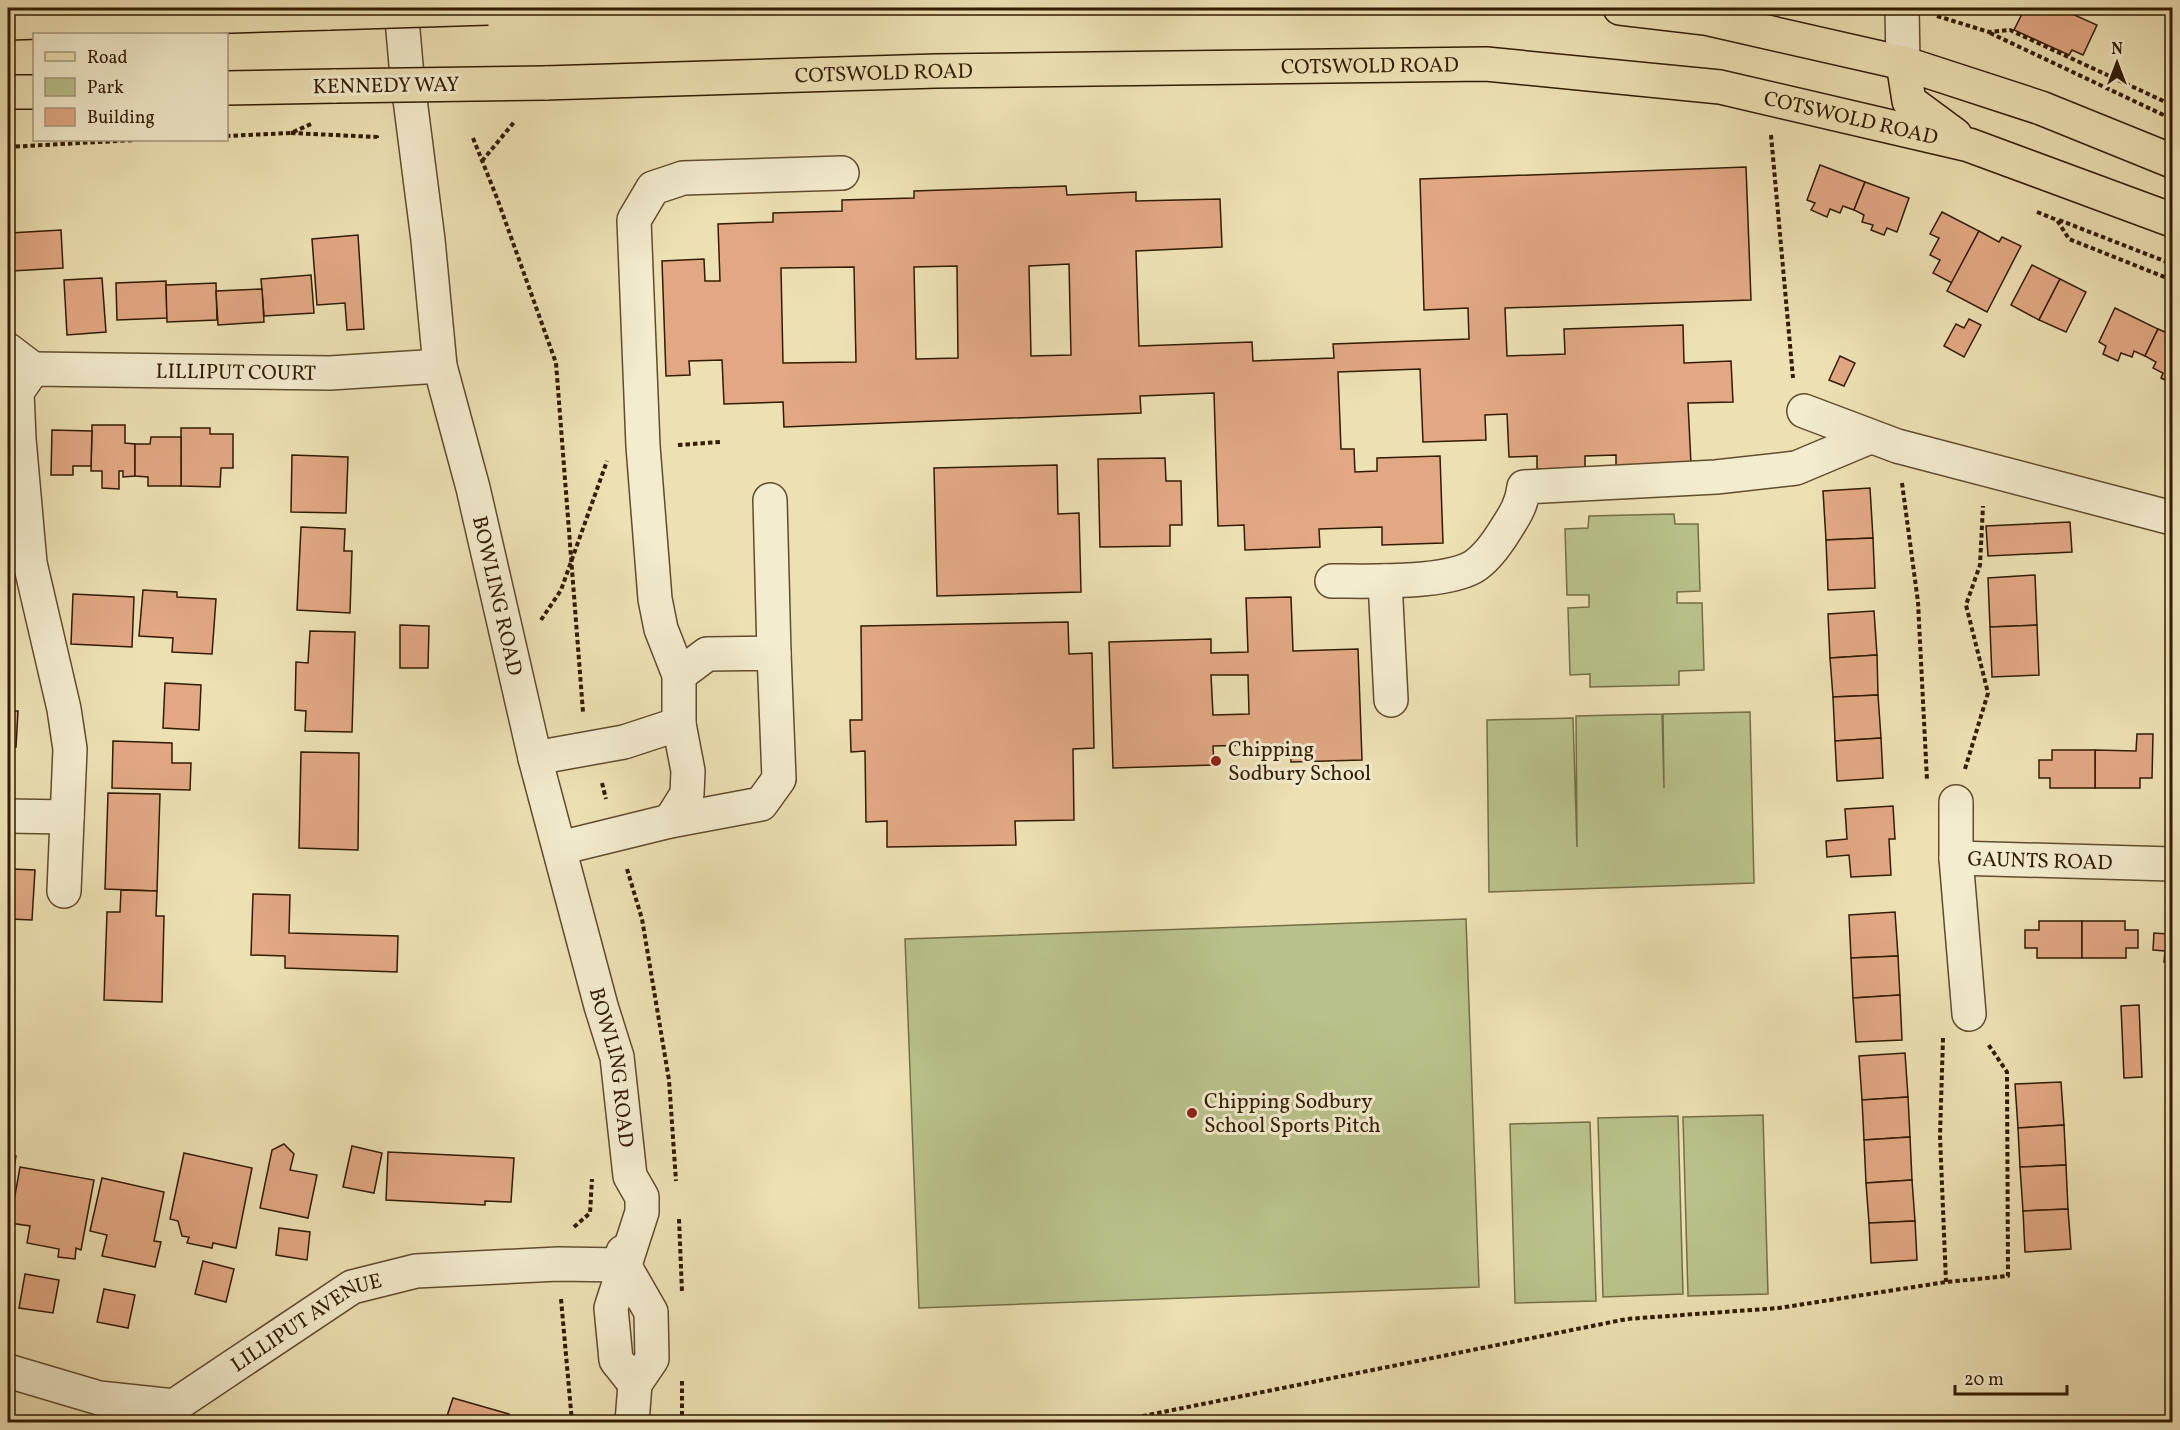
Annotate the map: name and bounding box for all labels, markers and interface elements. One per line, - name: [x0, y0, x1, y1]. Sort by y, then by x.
- legend: [33, 33, 228, 141]
- north arrow: [2087, 33, 2147, 93]
- text: N: [2111, 39, 2123, 61]
- text: Road: [87, 46, 128, 71]
- street label: COTSWOLD ROAD: [1281, 51, 1459, 83]
- street label: COTSWOLD ROAD: [794, 58, 973, 91]
- street label: KENNEDY WAY: [312, 71, 460, 102]
- text: Park: [87, 76, 124, 101]
- street label: COTSWOLD ROAD: [1761, 85, 1941, 153]
- text: Building: [87, 106, 155, 131]
- street label: LILLIPUT COURT: [156, 358, 316, 389]
- street label: BOWLING ROAD: [464, 513, 529, 679]
- place label: Chipping Sodbury School: [1228, 736, 1371, 789]
- marker: Chipping Sodbury School: [1209, 754, 1223, 768]
- street label: GAUNTS ROAD: [1967, 845, 2113, 878]
- street label: BOWLING ROAD: [581, 985, 640, 1149]
- place label: Chipping Sodbury School Sports Pitch: [1204, 1088, 1381, 1141]
- marker: Chipping Sodbury School Sports Pitch: [1185, 1106, 1199, 1120]
- street label: LILLIPUT AVENUE: [226, 1267, 385, 1380]
- scale bar: [1955, 1358, 2068, 1396]
- text: 20 m: [1964, 1368, 2004, 1393]

